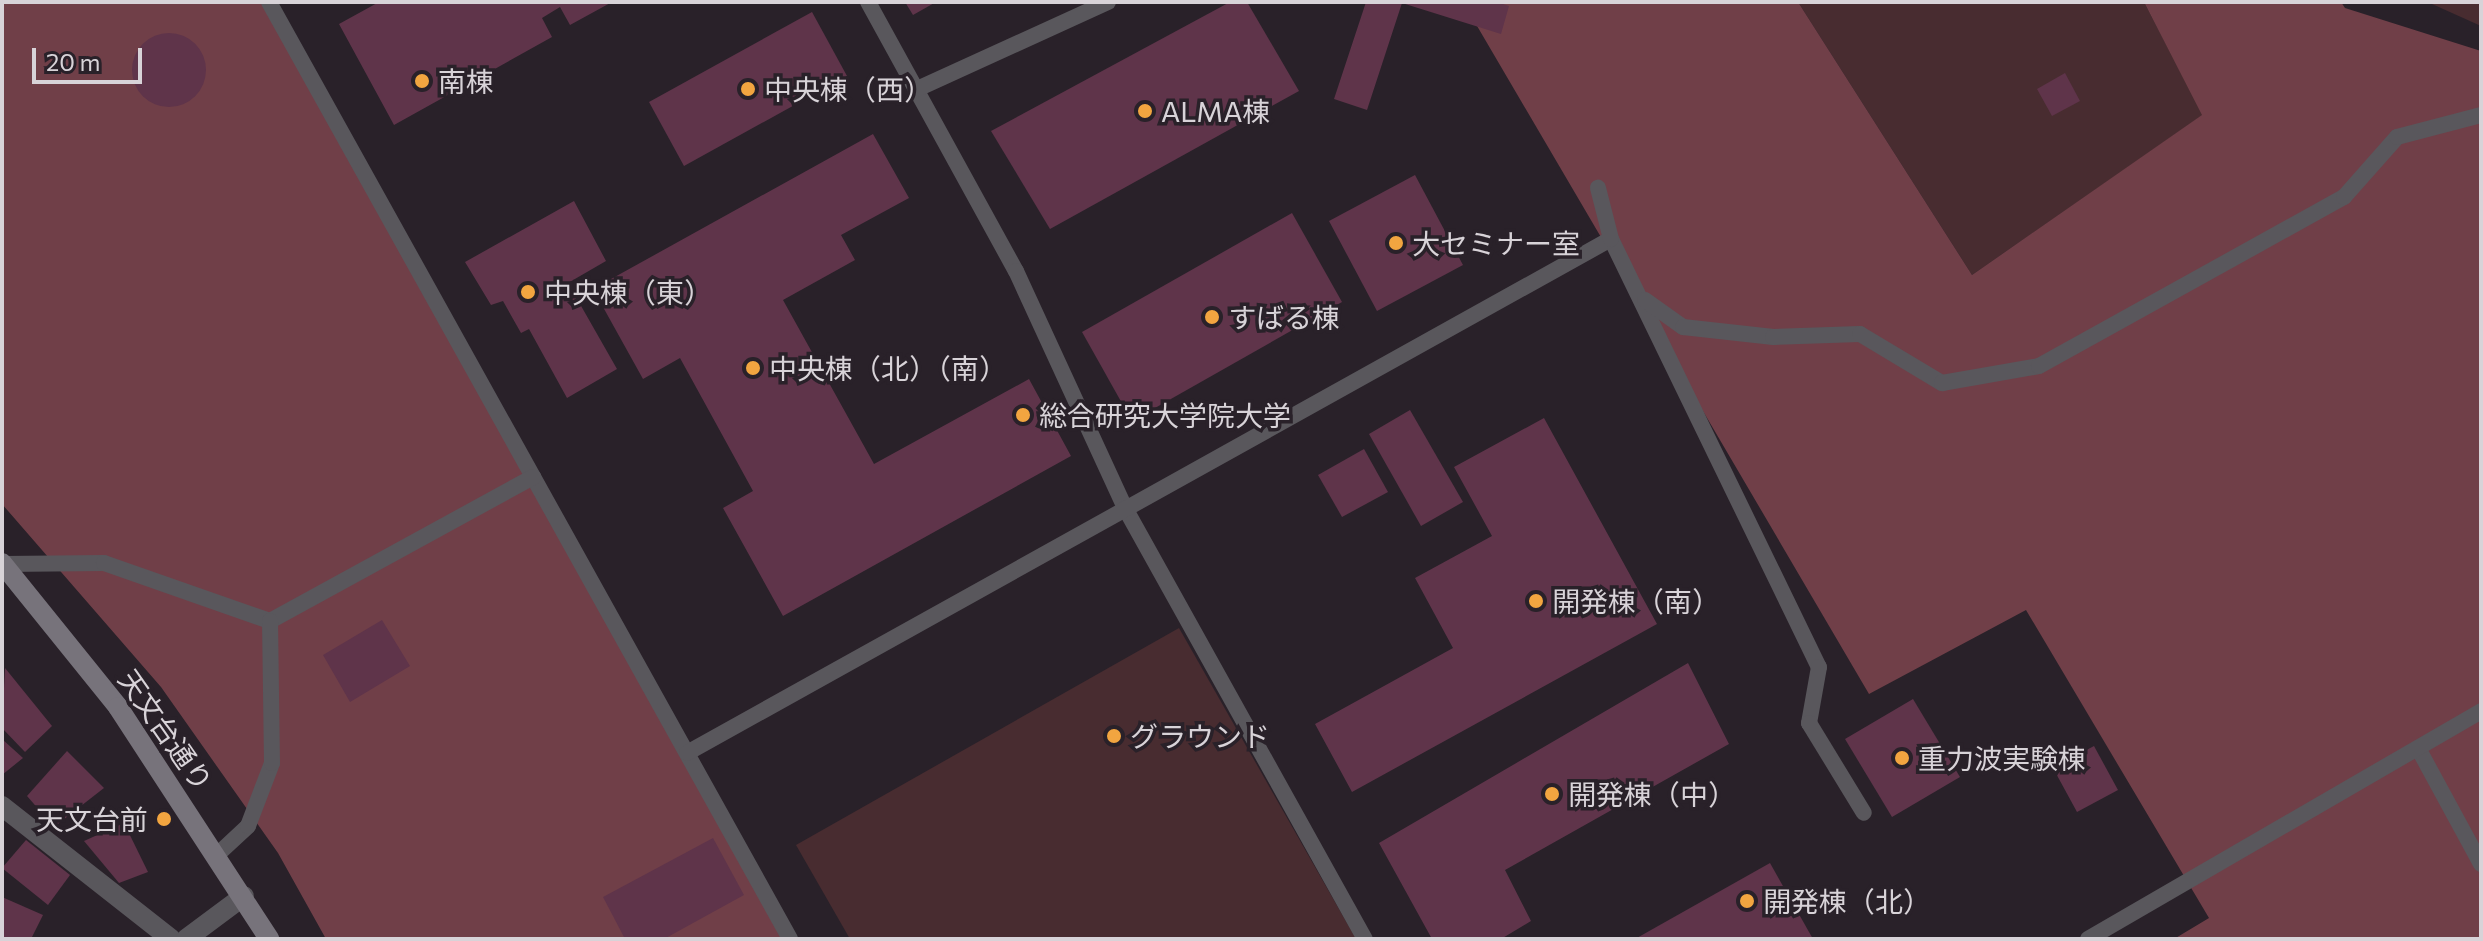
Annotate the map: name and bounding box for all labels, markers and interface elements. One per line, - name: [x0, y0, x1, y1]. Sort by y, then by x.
- scale bar: [36, 32, 146, 82]
- text: 20 m: [46, 47, 100, 76]
- place label: 南棟: [438, 64, 494, 98]
- marker: 南棟: [413, 72, 431, 90]
- place label: 中央棟（西）: [764, 72, 932, 106]
- marker: 中央棟（西）: [739, 80, 757, 98]
- place label: ALMA棟: [1161, 94, 1270, 128]
- marker: ALMA棟: [1136, 102, 1154, 120]
- place label: 大セミナー室: [1412, 226, 1580, 260]
- marker: 大セミナー室: [1387, 234, 1405, 252]
- place label: 中央棟（東）: [544, 275, 712, 309]
- marker: 中央棟（東）: [519, 283, 537, 301]
- place label: すばる棟: [1228, 300, 1340, 334]
- marker: すばる棟: [1203, 308, 1221, 326]
- place label: 中央棟（北）（南）: [769, 351, 1007, 385]
- marker: 中央棟（北）（南）: [744, 359, 762, 377]
- place label: 総合研究大学院大学: [1039, 398, 1291, 432]
- marker: 総合研究大学院大学: [1014, 406, 1032, 424]
- place label: 開発棟（南）: [1552, 584, 1720, 618]
- marker: 開発棟（南）: [1527, 592, 1545, 610]
- street label: 天文台通り: [112, 663, 220, 797]
- place label: グラウンド: [1130, 719, 1270, 753]
- marker: グラウンド: [1105, 727, 1123, 745]
- place label: 重力波実験棟: [1918, 741, 2086, 775]
- marker: 重力波実験棟: [1893, 749, 1911, 767]
- place label: 開発棟（中）: [1568, 777, 1736, 811]
- marker: 開発棟（中）: [1543, 785, 1561, 803]
- place label: 天文台前: [36, 802, 148, 836]
- marker: 天文台前: [155, 810, 173, 828]
- place label: 開発棟（北）: [1763, 884, 1931, 918]
- marker: 開発棟（北）: [1738, 892, 1756, 910]

